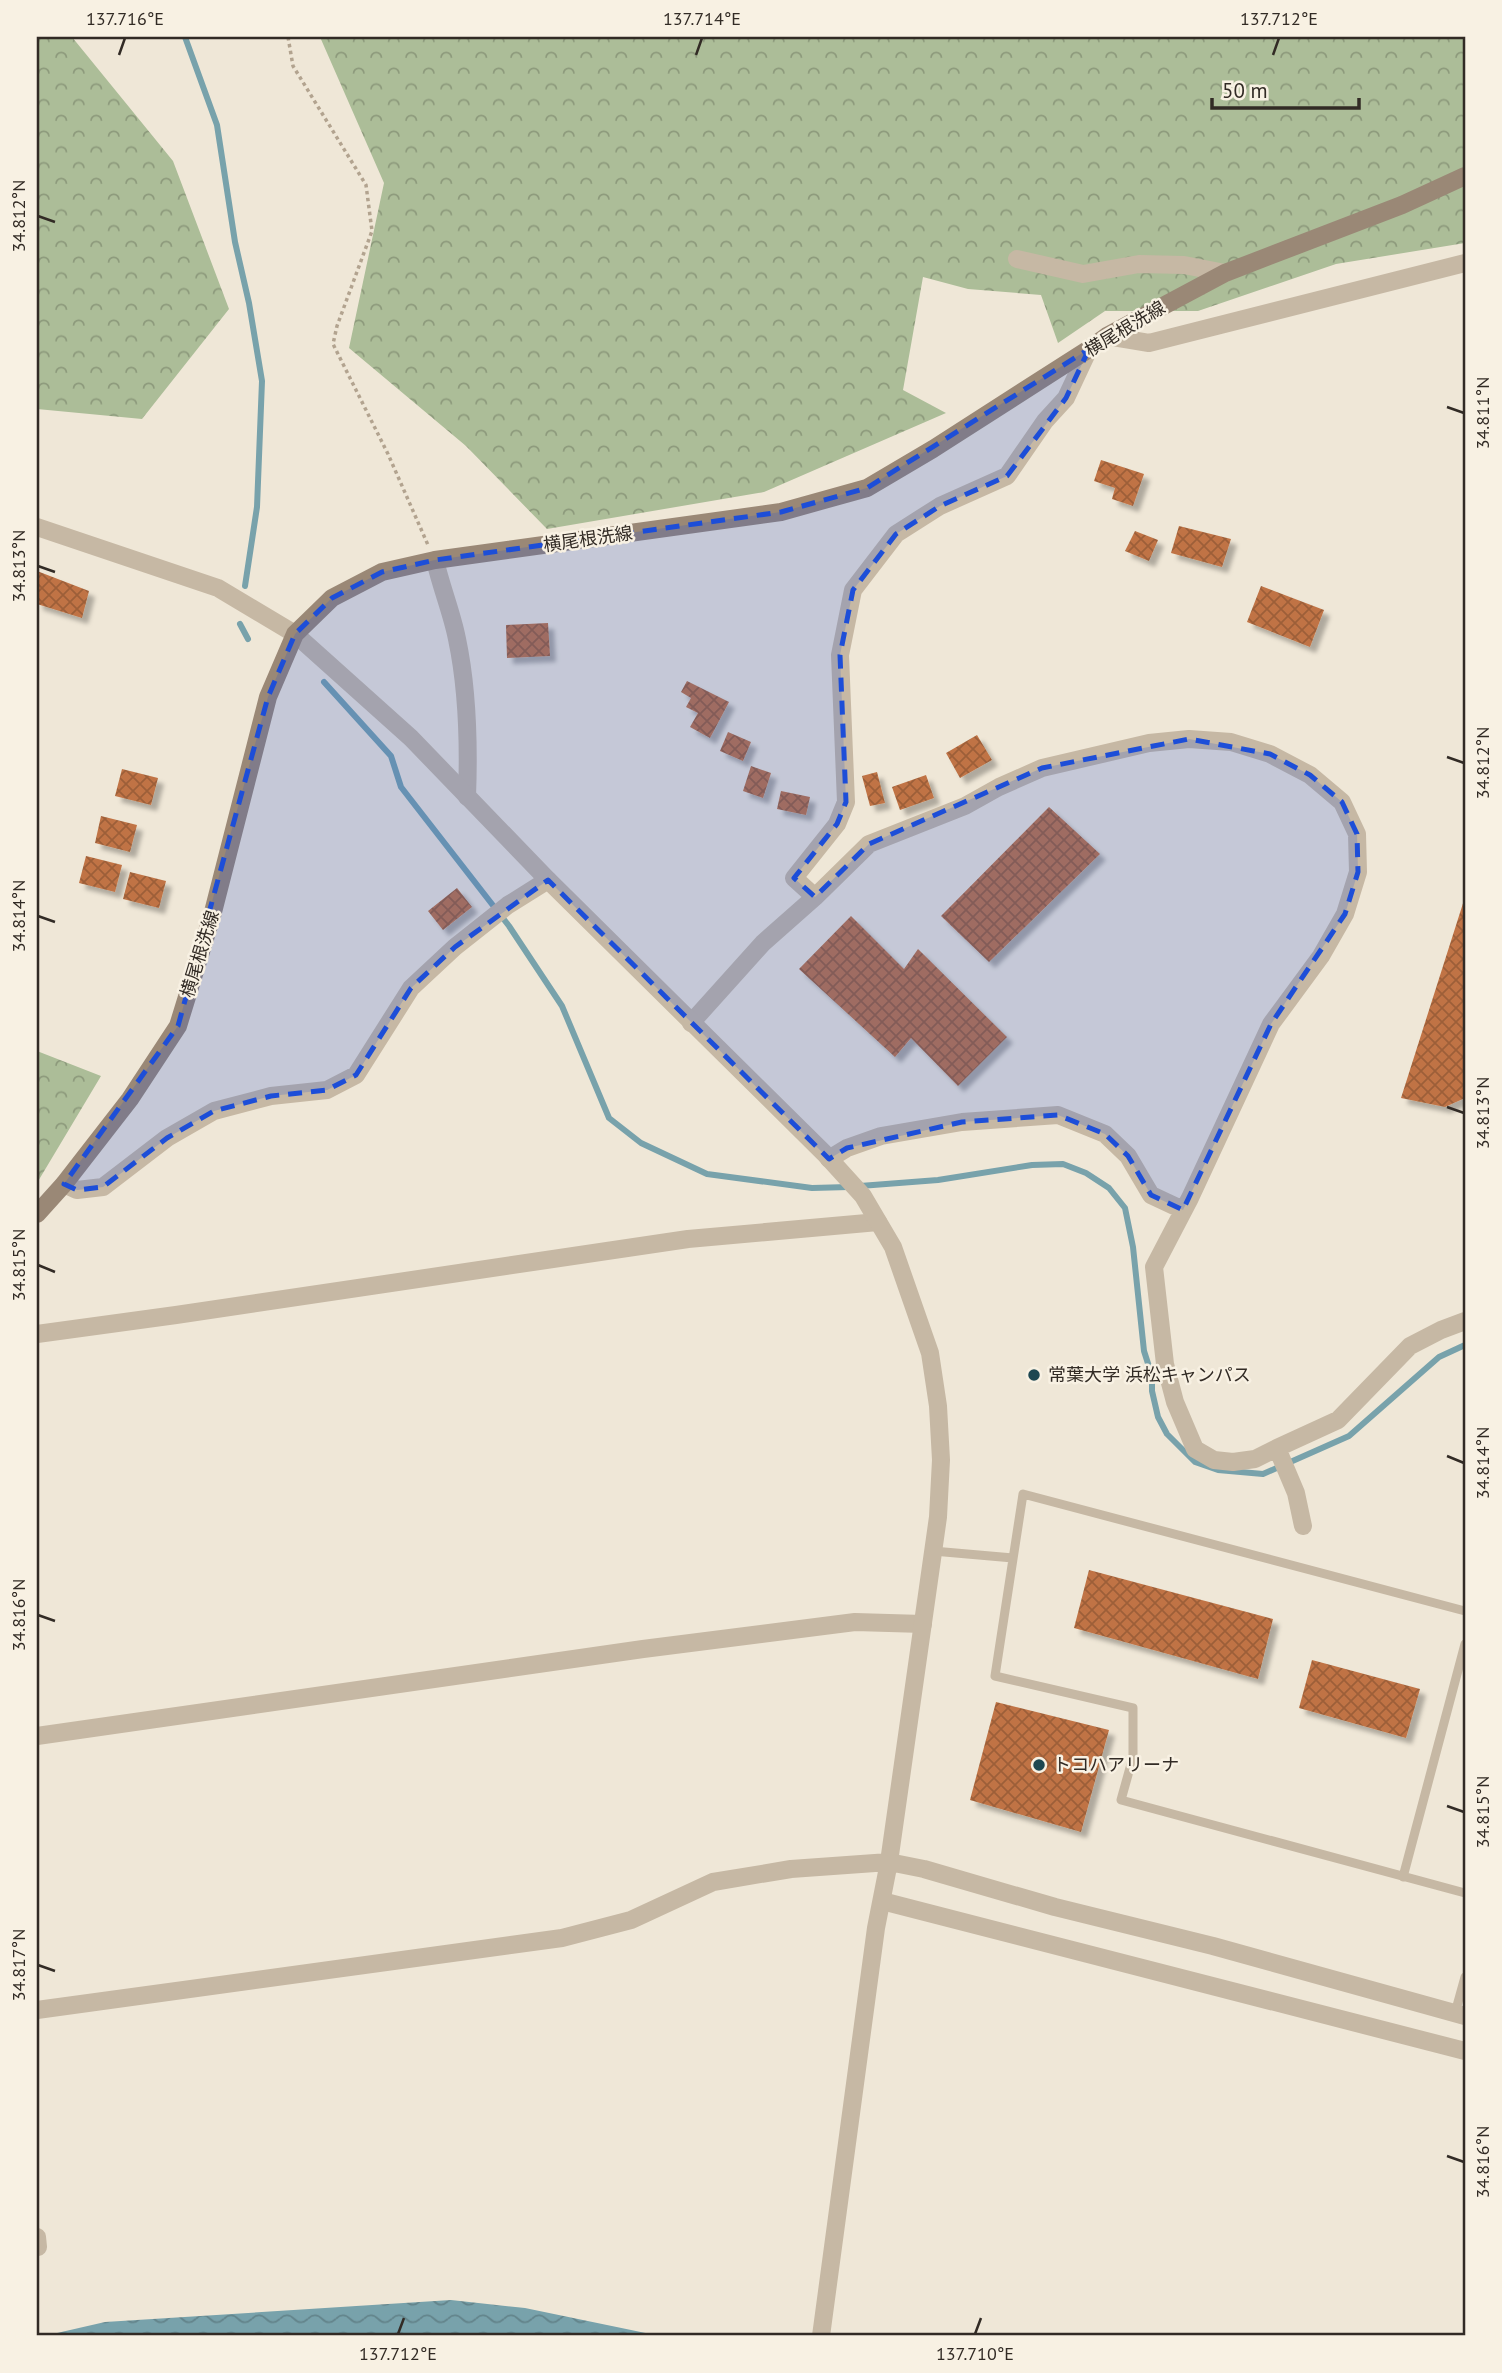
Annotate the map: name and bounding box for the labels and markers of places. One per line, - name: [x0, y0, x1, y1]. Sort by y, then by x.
- place label: 常葉大学 浜松キャンパス: [1048, 1363, 1251, 1386]
- marker: 常葉大学 浜松キャンパス: [1026, 1367, 1042, 1383]
- place label: トコハアリーナ: [1053, 1753, 1179, 1776]
- marker: トコハアリーナ: [1031, 1757, 1047, 1773]

